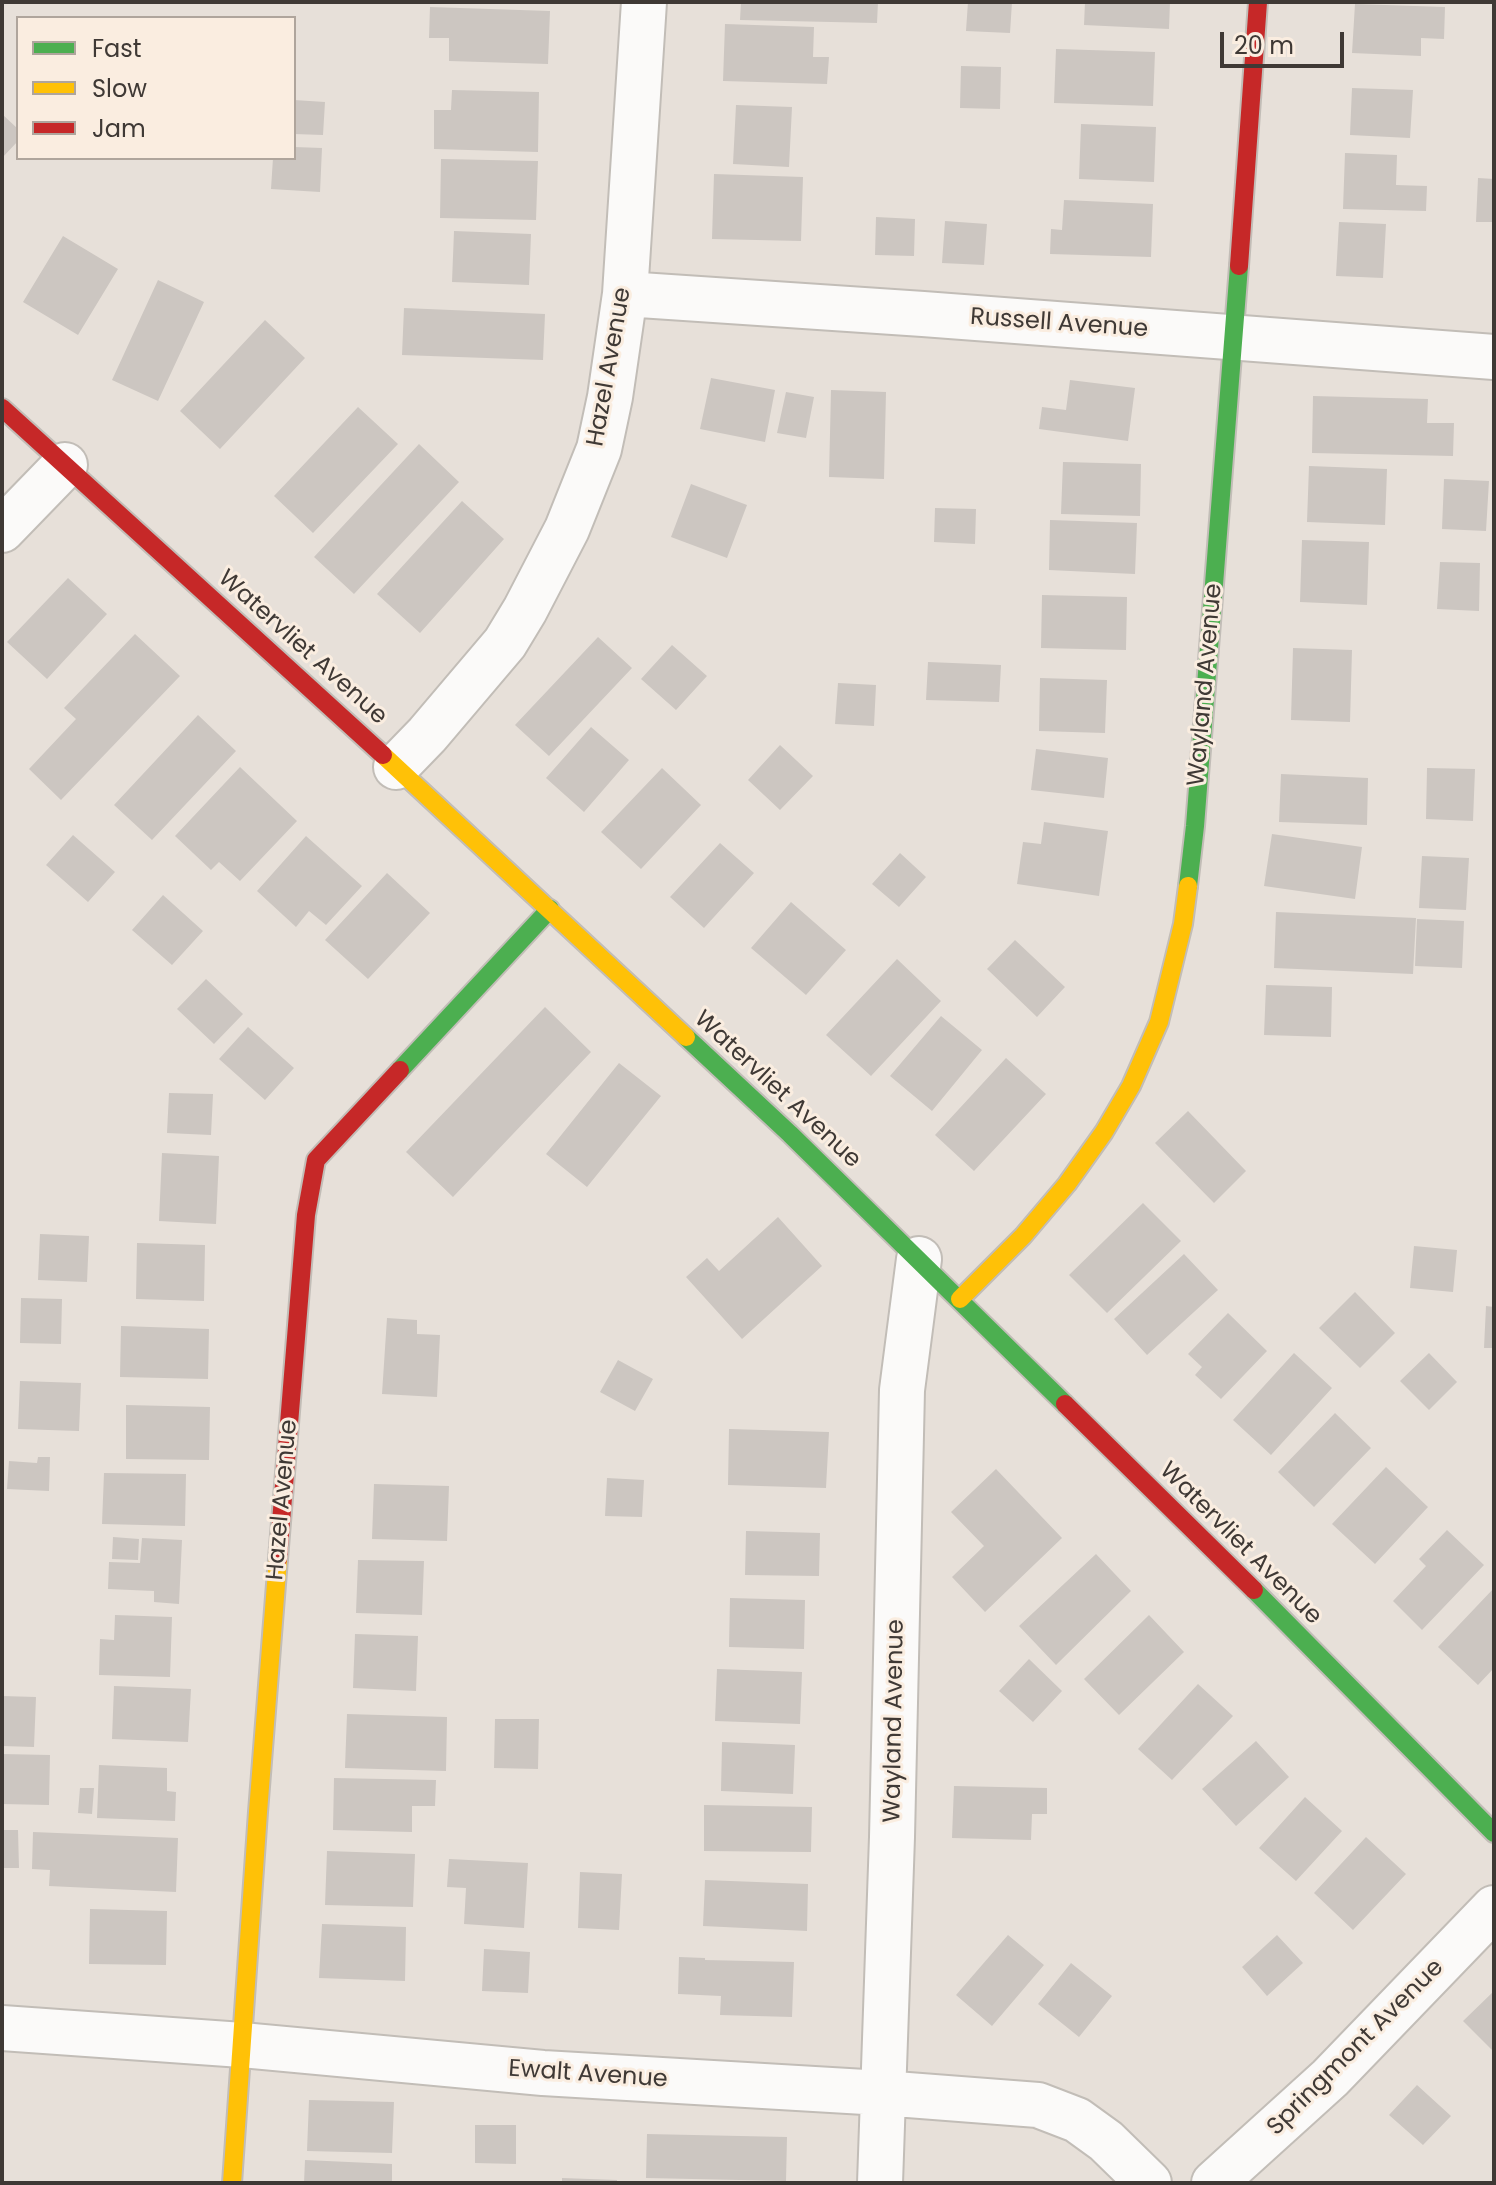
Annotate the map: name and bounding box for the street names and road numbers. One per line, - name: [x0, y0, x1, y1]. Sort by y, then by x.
- street label: Hazel Avenue: [582, 285, 638, 449]
- street label: Russell Avenue: [969, 303, 1149, 345]
- street label: Watervliet Avenue: [211, 564, 393, 732]
- street label: Wayland Avenue: [1183, 582, 1229, 788]
- street label: Watervliet Avenue: [688, 1005, 866, 1175]
- street label: Hazel Avenue: [262, 1419, 304, 1581]
- street label: Watervliet Avenue: [1153, 1457, 1327, 1631]
- street label: Wayland Avenue: [879, 1619, 911, 1823]
- street label: Springmont Avenue: [1262, 1954, 1450, 2142]
- street label: Ewalt Avenue: [507, 2055, 669, 2095]

